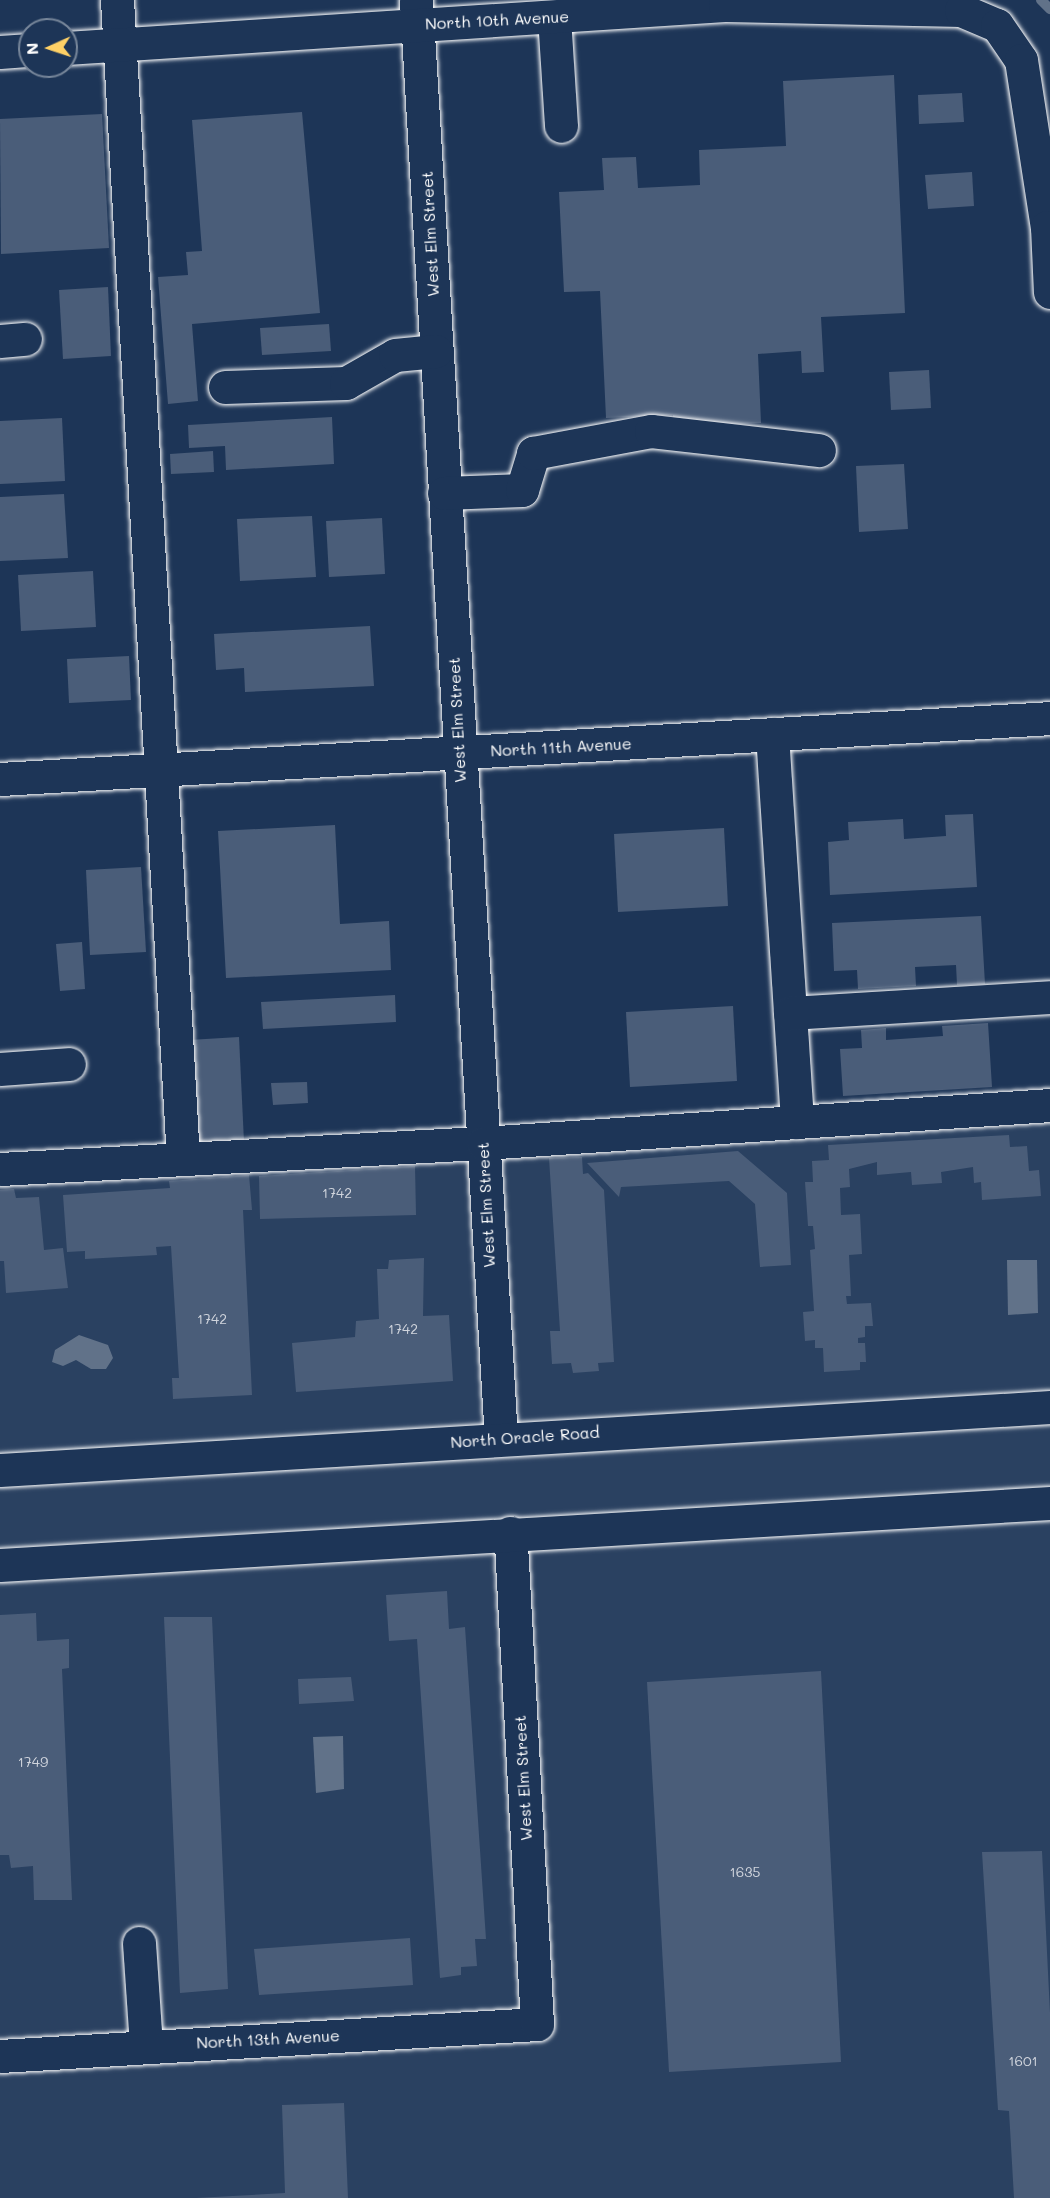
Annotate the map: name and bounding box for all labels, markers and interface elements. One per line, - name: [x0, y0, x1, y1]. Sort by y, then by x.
- street label: North 10th Avenue: [425, 7, 569, 33]
- north arrow: [18, 18, 78, 78]
- text: N: [21, 42, 42, 55]
- street label: West Elm Street: [417, 171, 443, 297]
- street label: West Elm Street: [444, 657, 470, 783]
- street label: North 11th Avenue: [490, 734, 632, 760]
- street label: West Elm Street: [473, 1142, 499, 1268]
- house number: 1742: [322, 1185, 352, 1201]
- house number: 1742: [197, 1311, 227, 1327]
- house number: 1742: [388, 1321, 418, 1337]
- street label: North Oracle Road: [450, 1422, 600, 1452]
- street label: West Elm Street: [510, 1715, 536, 1841]
- house number: 1749: [18, 1754, 48, 1770]
- house number: 1635: [729, 1864, 761, 1880]
- street label: North 13th Avenue: [196, 2026, 340, 2052]
- house number: 1601: [1008, 2053, 1038, 2069]

